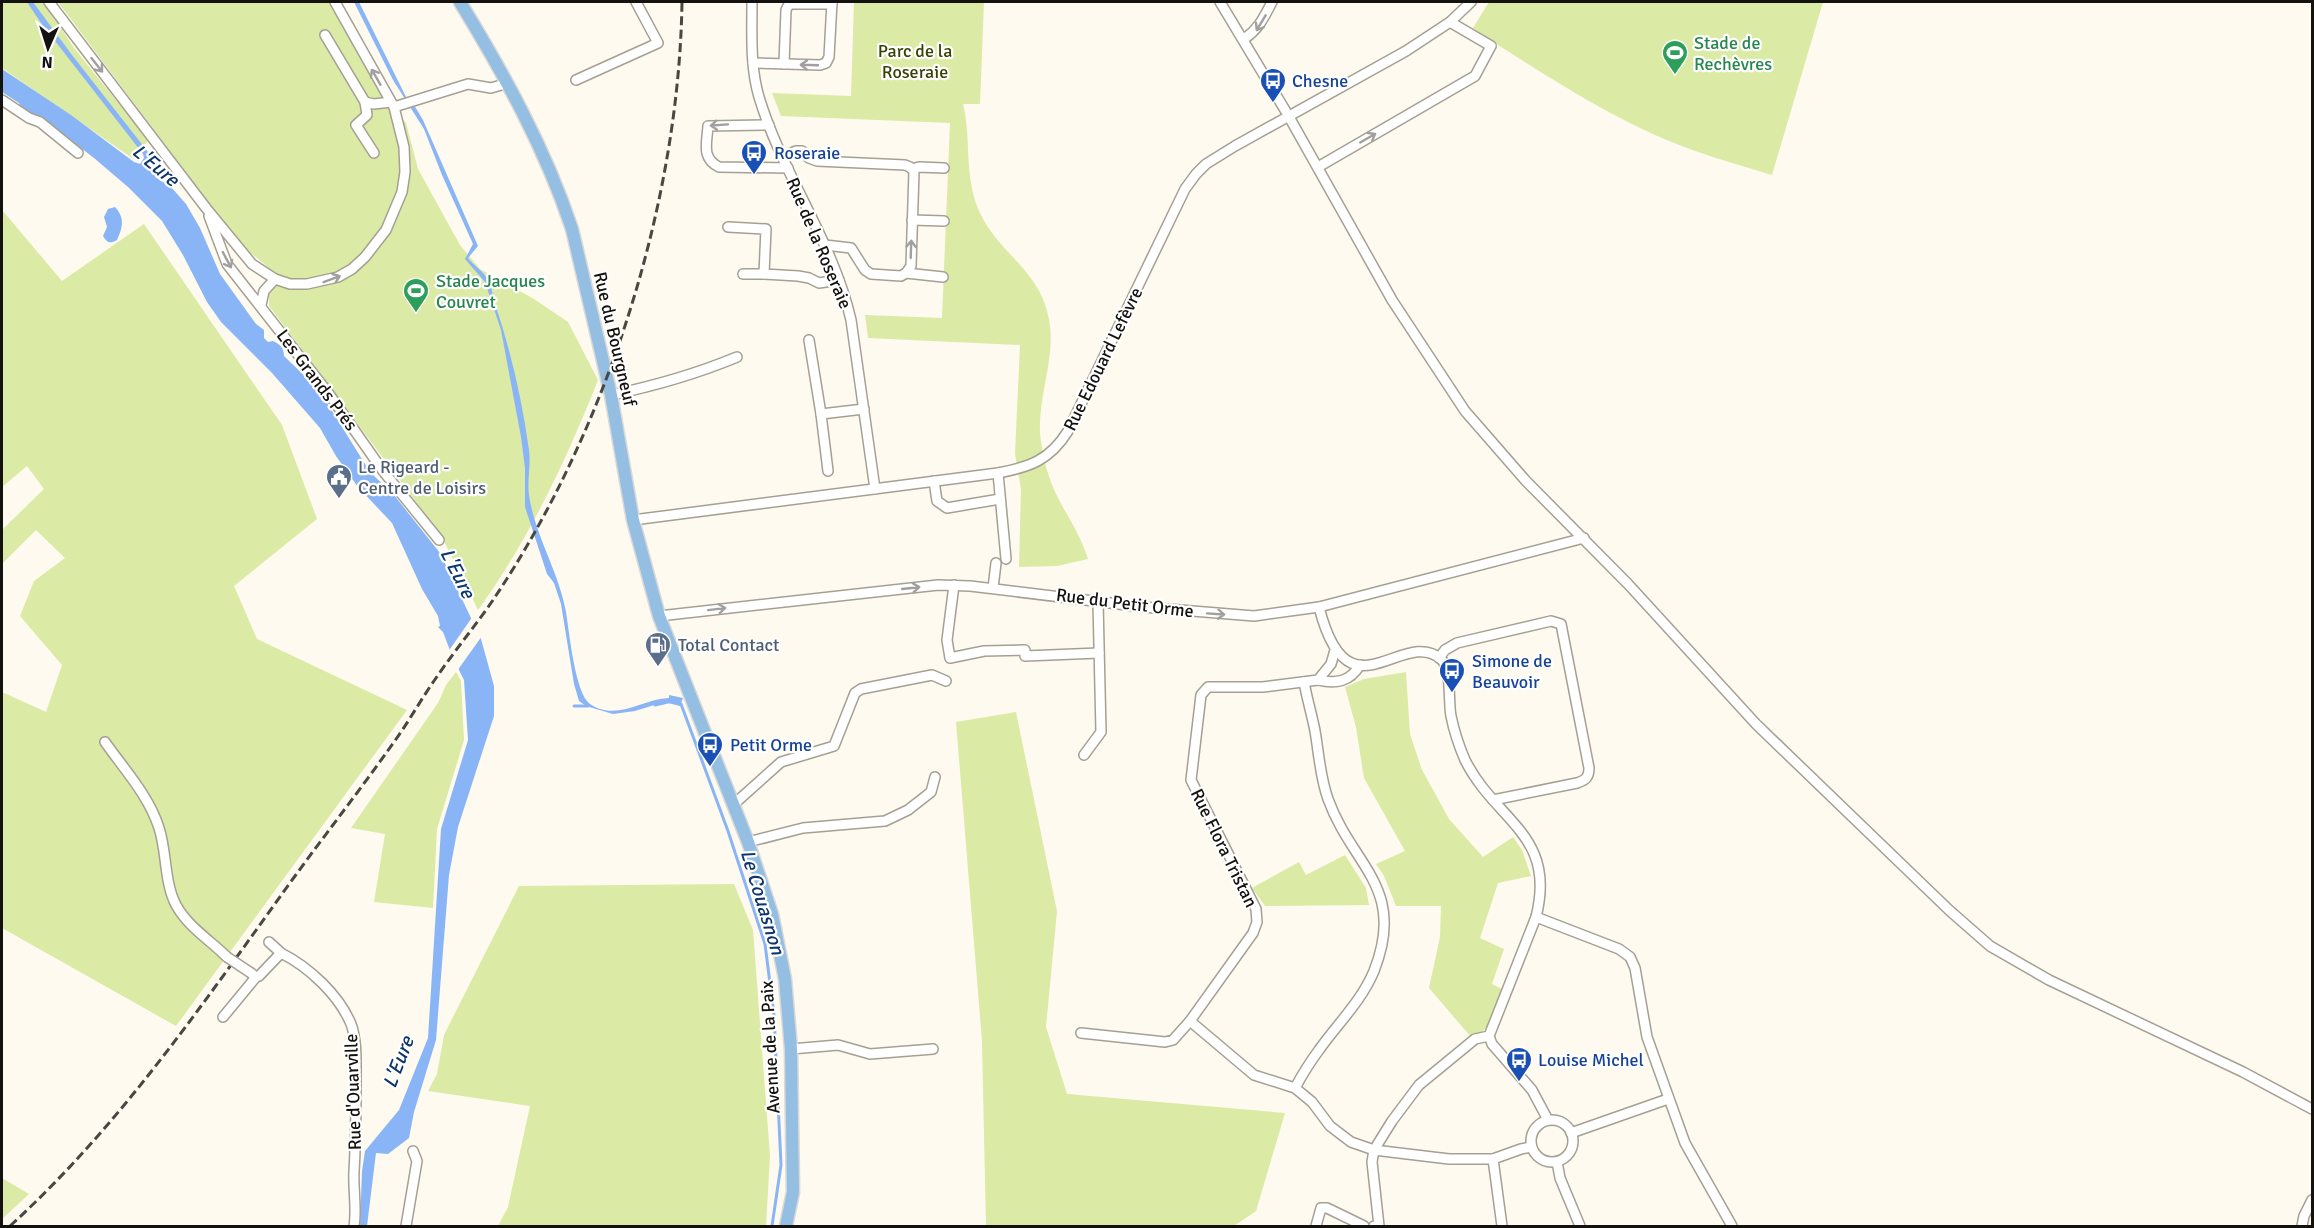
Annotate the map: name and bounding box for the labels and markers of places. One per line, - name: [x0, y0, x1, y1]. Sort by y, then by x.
- place label: Stade de Rechèvres: [1694, 32, 1772, 75]
- sports icon: Stade de Rechèvres: [1660, 38, 1690, 76]
- bus stop icon: Chesne: [1258, 66, 1288, 104]
- place label: Chesne: [1292, 70, 1348, 92]
- bus stop icon: Roseraie: [739, 138, 769, 176]
- place label: Roseraie: [774, 142, 840, 164]
- place label: Stade Jacques Couvret: [436, 270, 545, 313]
- sports icon: Stade Jacques Couvret: [401, 276, 431, 314]
- place label: Le Rigeard - Centre de Loisirs: [358, 456, 486, 499]
- public building icon: Le Rigeard - Centre de Loisirs: [324, 462, 354, 500]
- fuel station icon: Total Contact: [643, 630, 673, 668]
- place label: Total Contact: [678, 634, 779, 656]
- place label: Simone de Beauvoir: [1472, 650, 1552, 693]
- bus stop icon: Simone de Beauvoir: [1437, 656, 1467, 694]
- bus stop icon: Petit Orme: [695, 730, 725, 768]
- place label: Petit Orme: [730, 734, 812, 756]
- bus stop icon: Louise Michel: [1504, 1045, 1534, 1083]
- place label: Louise Michel: [1538, 1049, 1644, 1071]

